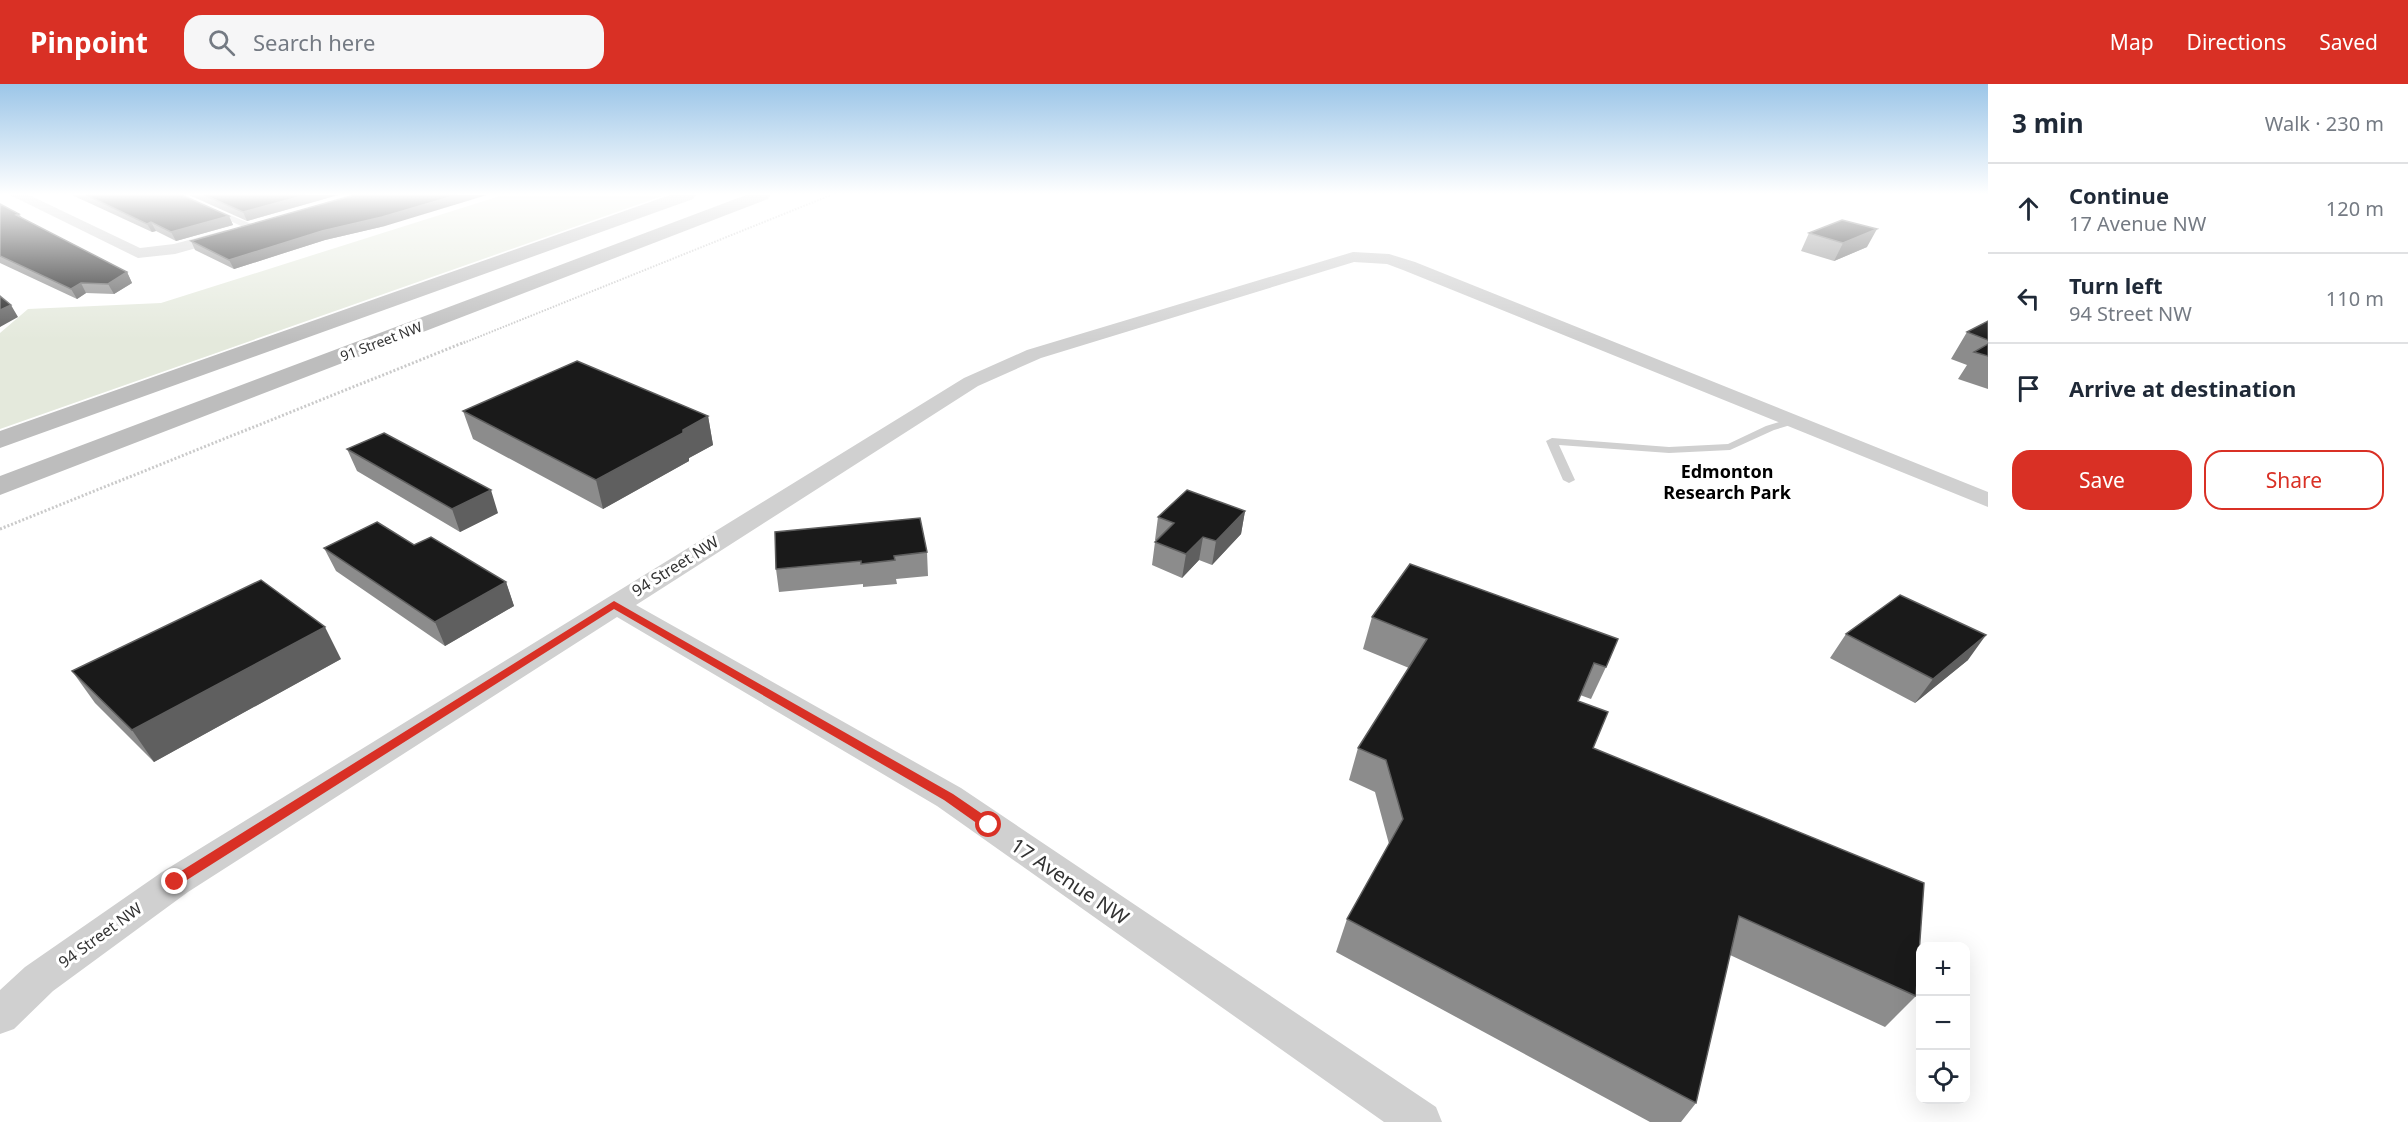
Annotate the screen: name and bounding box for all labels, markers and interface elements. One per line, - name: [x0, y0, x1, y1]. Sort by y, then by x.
- search box: [184, 15, 604, 69]
- text: Pinpoint: [30, 23, 148, 61]
- icon: search: [205, 26, 238, 59]
- text: Search here: [253, 27, 375, 57]
- text: Map: [2110, 28, 2154, 56]
- text: Directions: [2187, 28, 2286, 56]
- text: Saved: [2319, 28, 2378, 56]
- text: 3 min: [2012, 105, 2084, 141]
- text: Walk · 230 m: [2265, 110, 2384, 137]
- text: Continue: [2069, 180, 2169, 210]
- icon: ahead: [2012, 192, 2045, 225]
- text: 120 m: [2326, 195, 2384, 222]
- text: 17 Avenue NW: [2069, 210, 2206, 237]
- text: Turn left: [2069, 270, 2163, 300]
- icon: left: [2012, 282, 2045, 315]
- text: 110 m: [2326, 285, 2384, 312]
- text: 94 Street NW: [2069, 300, 2192, 327]
- street label: 91 Street NW: [337, 317, 425, 365]
- icon: arrive: [2012, 372, 2045, 405]
- text: Arrive at destination: [2069, 373, 2296, 403]
- button: Save: [2012, 450, 2192, 510]
- button: Share: [2204, 450, 2384, 510]
- district label: Edmonton Research Park: [1663, 459, 1792, 504]
- street label: 94 Street NW: [627, 531, 723, 601]
- route start: [975, 811, 1001, 837]
- street label: 17 Avenue NW: [1006, 831, 1135, 931]
- route end: [161, 868, 187, 894]
- street label: 94 Street NW: [54, 897, 146, 973]
- map controls: [1916, 942, 1970, 1104]
- button: +: [1916, 942, 1970, 996]
- button: −: [1916, 996, 1970, 1050]
- button: locate: [1916, 1050, 1970, 1104]

